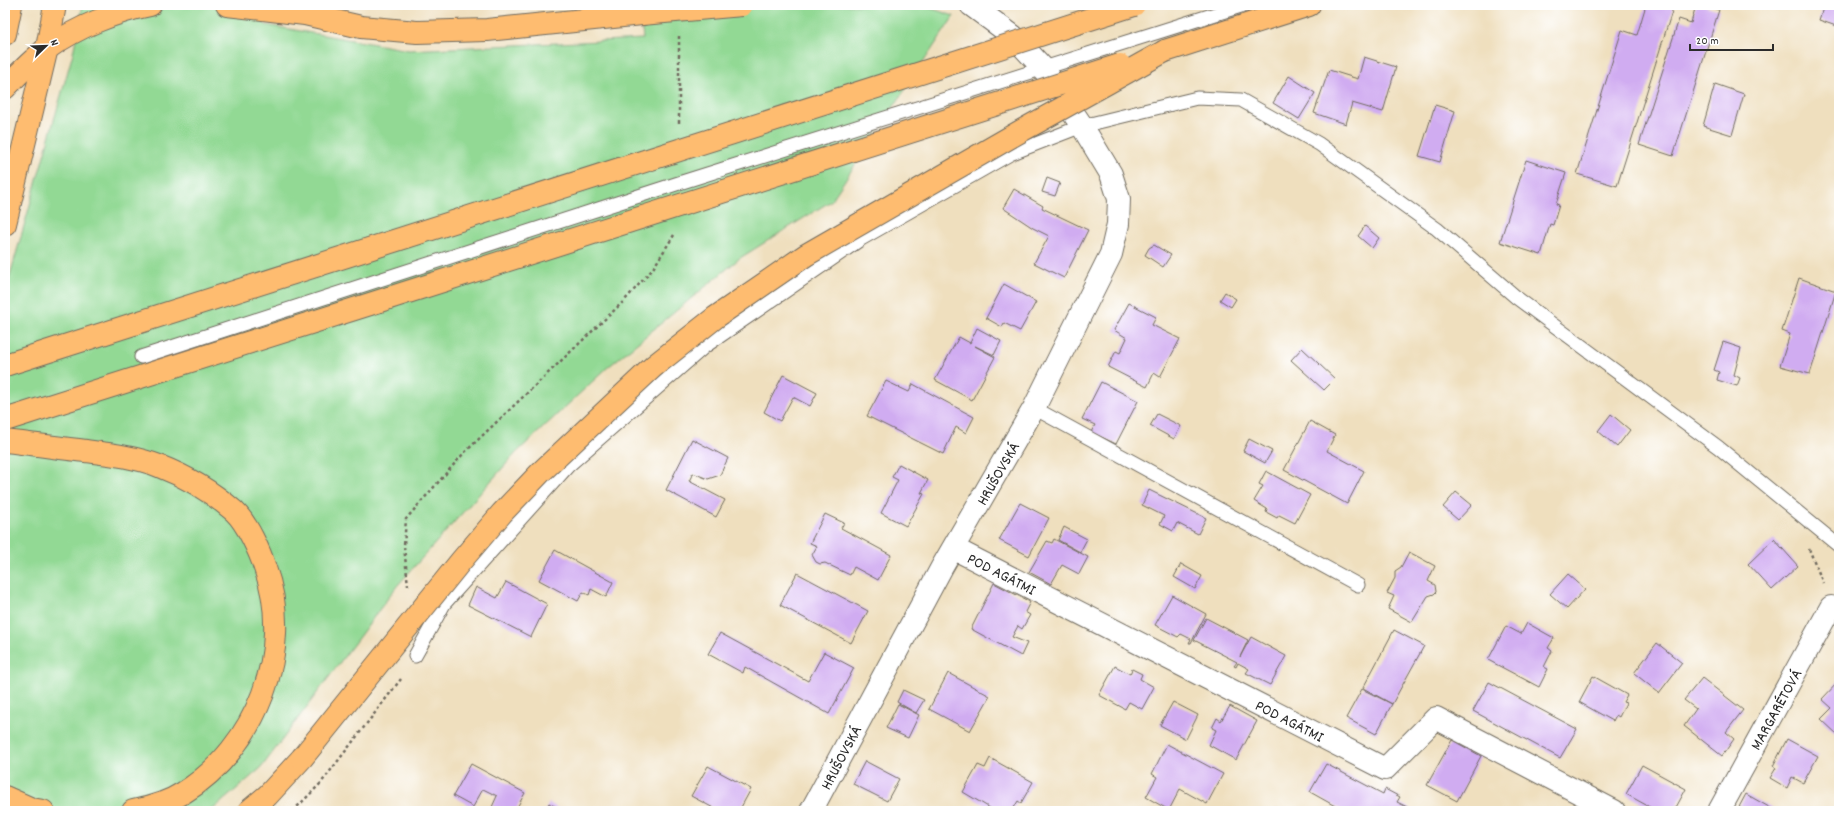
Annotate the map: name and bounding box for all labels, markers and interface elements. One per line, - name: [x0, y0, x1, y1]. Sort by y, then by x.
- north arrow: [26, 26, 66, 66]
- scale bar: [1690, 26, 1773, 52]
- text: 20 m: [1696, 33, 1719, 50]
- text: N: [45, 37, 62, 49]
- street label: HRUŠOVSKÁ: [972, 438, 1027, 510]
- street label: POD AGÁTMI: [963, 548, 1039, 602]
- street label: MARGARÉTOVÁ: [1745, 666, 1809, 755]
- street label: POD AGÁTMI: [1251, 695, 1327, 749]
- street label: HRUŠOVSKÁ: [816, 722, 869, 794]

